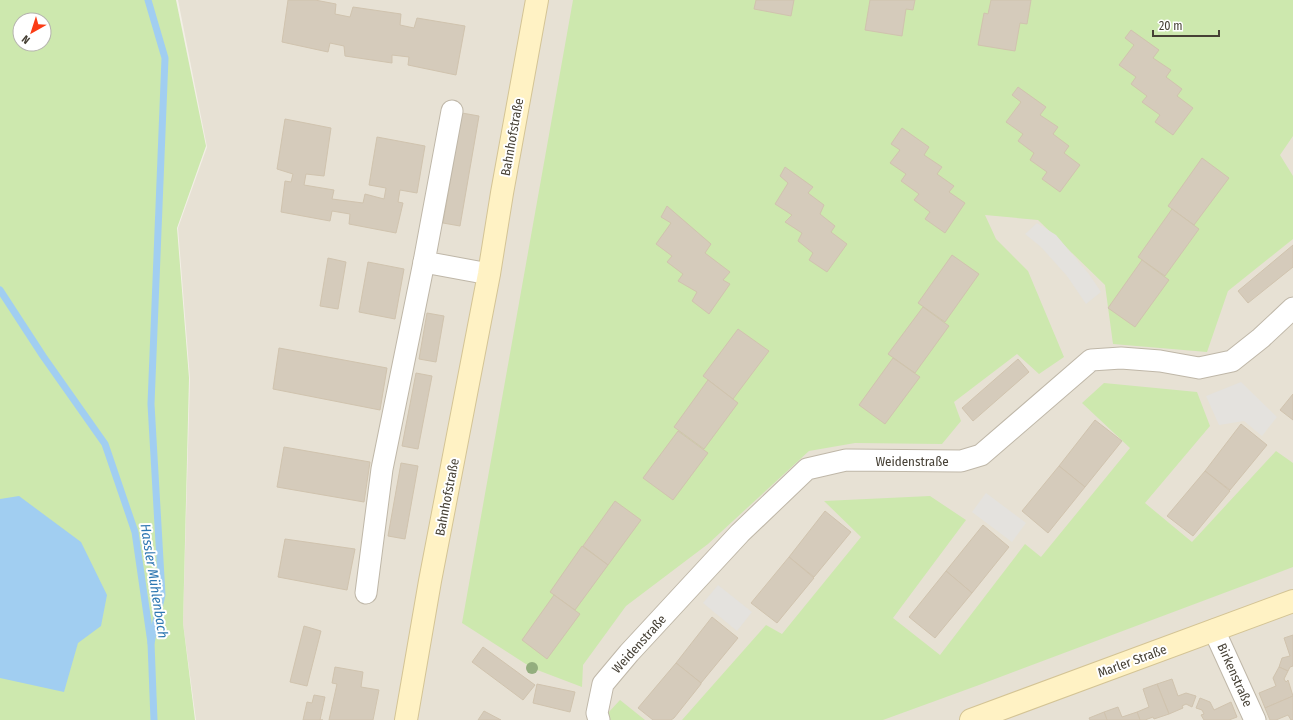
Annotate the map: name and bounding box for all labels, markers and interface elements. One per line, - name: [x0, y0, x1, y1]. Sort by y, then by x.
- north arrow: [12, 12, 52, 52]
- scale bar: [1153, 12, 1219, 38]
- text: 20 m: [1159, 19, 1183, 33]
- text: N: [19, 32, 33, 47]
- street label: Bahnhofstraße: [498, 97, 526, 177]
- street label: Weidenstraße: [875, 454, 949, 469]
- street label: Bahnhofstraße: [432, 457, 462, 537]
- water label: Hassler Mühlenbach: [137, 523, 171, 639]
- street label: Weidenstraße: [609, 612, 669, 676]
- street label: Birkenstraße: [1214, 641, 1256, 709]
- street label: Marler Straße: [1096, 642, 1168, 680]

